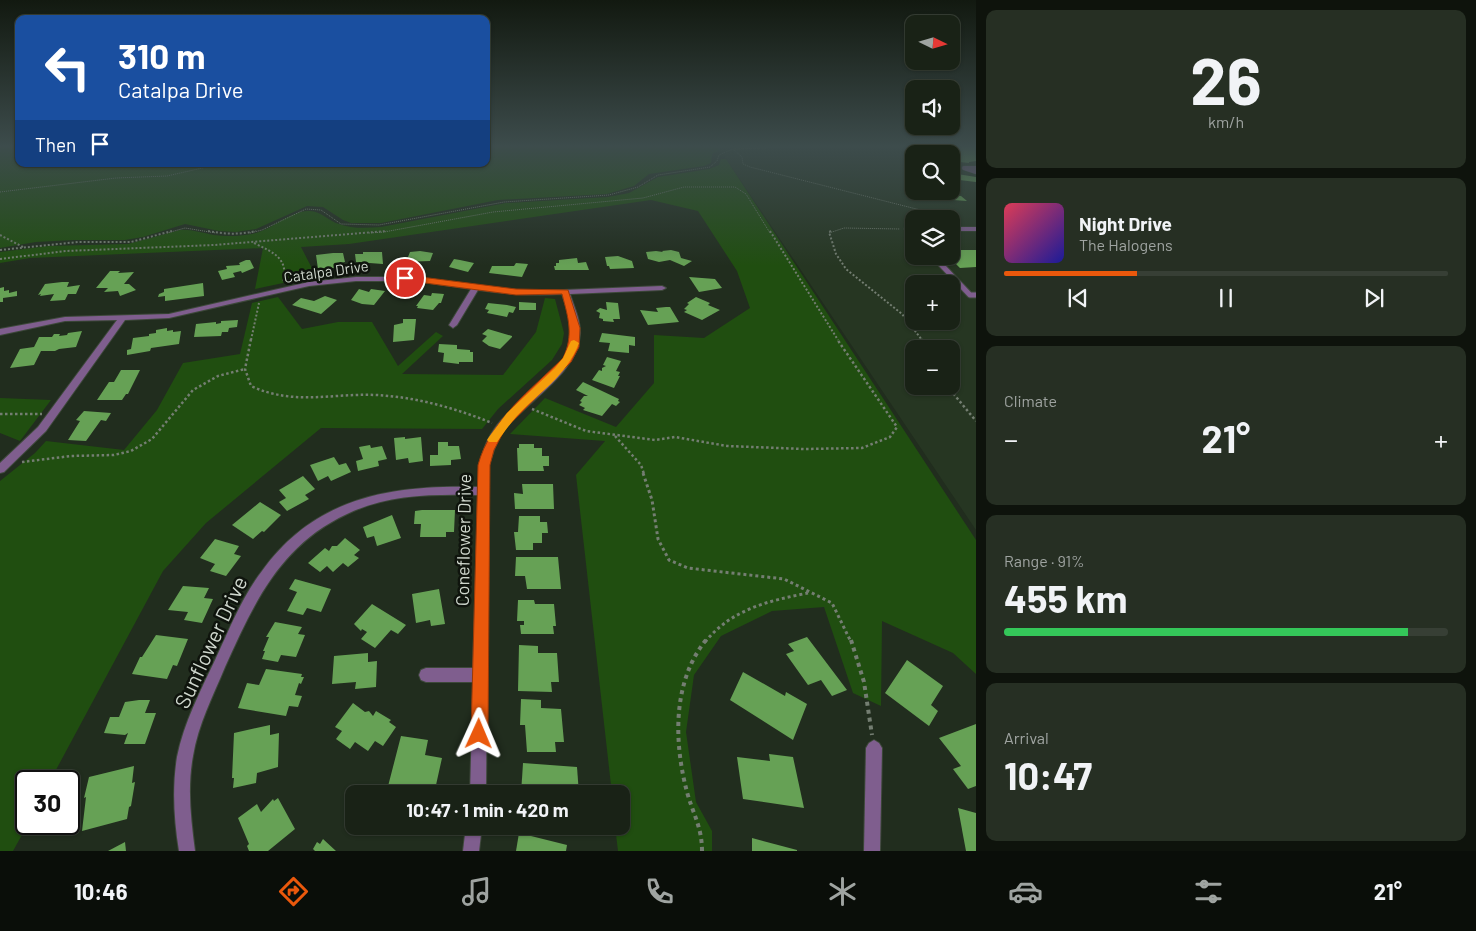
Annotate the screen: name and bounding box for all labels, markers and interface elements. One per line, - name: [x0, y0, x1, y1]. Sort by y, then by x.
- north arrow: [905, 15, 960, 70]
- map controls: [905, 15, 960, 395]
- text: 310 m: [118, 34, 205, 76]
- icon: left: [35, 35, 100, 100]
- text: 26: [1190, 40, 1262, 118]
- text: Catalpa Drive: [118, 76, 243, 102]
- button: sound: [905, 80, 960, 135]
- text: km/h: [1208, 112, 1244, 131]
- icon: arrive: [86, 130, 114, 158]
- text: Then: [35, 133, 76, 156]
- button: search: [905, 145, 960, 200]
- button: layers: [905, 210, 960, 265]
- text: Night Drive: [1079, 212, 1172, 235]
- text: The Halogens: [1079, 235, 1173, 254]
- street label: Catalpa Drive: [282, 256, 370, 286]
- pin: [384, 257, 426, 299]
- icon: arrive: [391, 264, 419, 292]
- button: +: [905, 275, 960, 330]
- icon: previous: [1064, 284, 1092, 312]
- icon: pause: [1212, 284, 1240, 312]
- icon: next: [1360, 284, 1388, 312]
- button: −: [905, 340, 960, 395]
- text: Climate: [1004, 391, 1057, 410]
- text: 21°: [1202, 415, 1250, 461]
- text: −: [1004, 422, 1018, 456]
- text: +: [1434, 422, 1448, 456]
- street label: Coneflower Drive: [451, 474, 475, 606]
- text: Range · 91%: [1004, 551, 1085, 570]
- street label: Sunflower Drive: [169, 572, 251, 712]
- text: 455 km: [1004, 575, 1128, 621]
- position arrow: [452, 707, 504, 759]
- text: Arrival: [1004, 728, 1049, 747]
- text: 10:47: [1004, 752, 1092, 798]
- speed limit sign: 30: [15, 770, 80, 835]
- text: 10:47 · 1 min · 420 m: [406, 798, 569, 821]
- icon: directions: [276, 874, 311, 909]
- icon: music: [459, 874, 494, 909]
- icon: phone: [642, 874, 677, 909]
- icon: climate: [825, 874, 860, 909]
- icon: car: [1008, 874, 1043, 909]
- icon: filters: [1191, 874, 1226, 909]
- text: 10:46: [74, 878, 127, 904]
- text: 21°: [1374, 878, 1402, 904]

